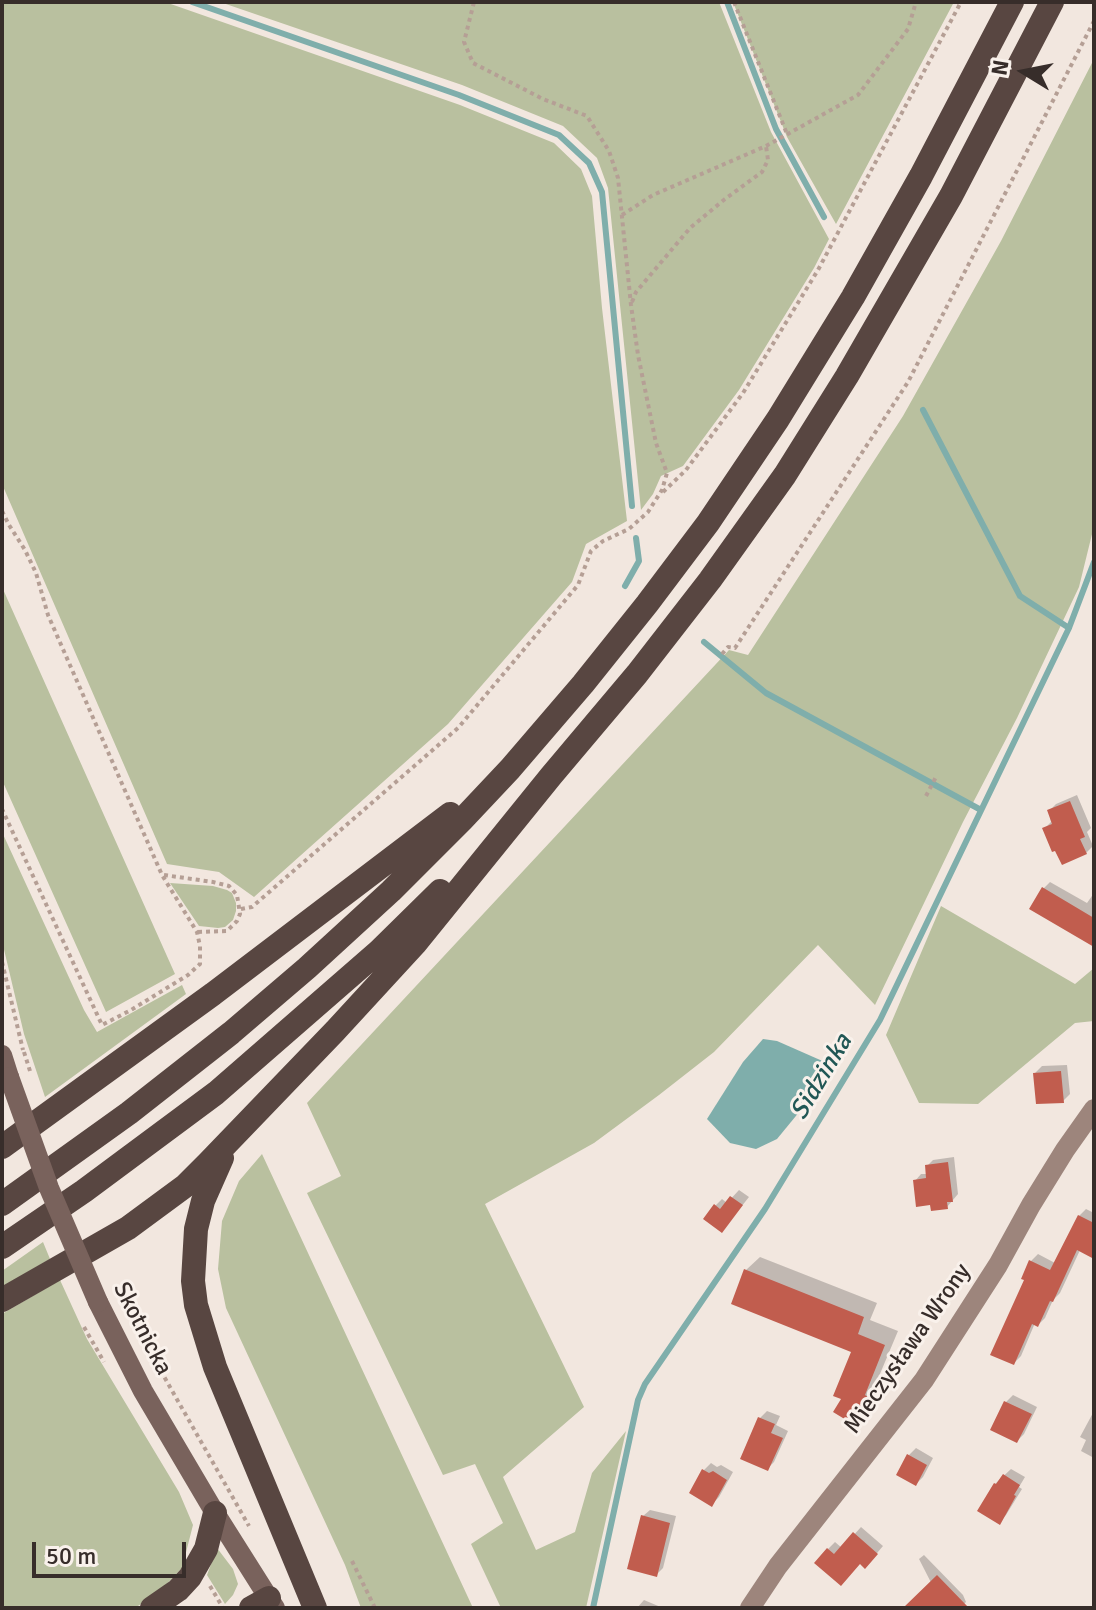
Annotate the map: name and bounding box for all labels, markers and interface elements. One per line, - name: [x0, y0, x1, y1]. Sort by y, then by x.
- north arrow: [984, 32, 1064, 112]
- text: N: [985, 58, 1014, 78]
- water label: Sidzinka: [784, 1029, 860, 1125]
- street label: Mieczysława Wrony: [839, 1258, 977, 1440]
- street label: Skotnicka: [106, 1278, 178, 1380]
- scale bar: [36, 1526, 190, 1576]
- text: 50 m: [46, 1541, 96, 1571]

